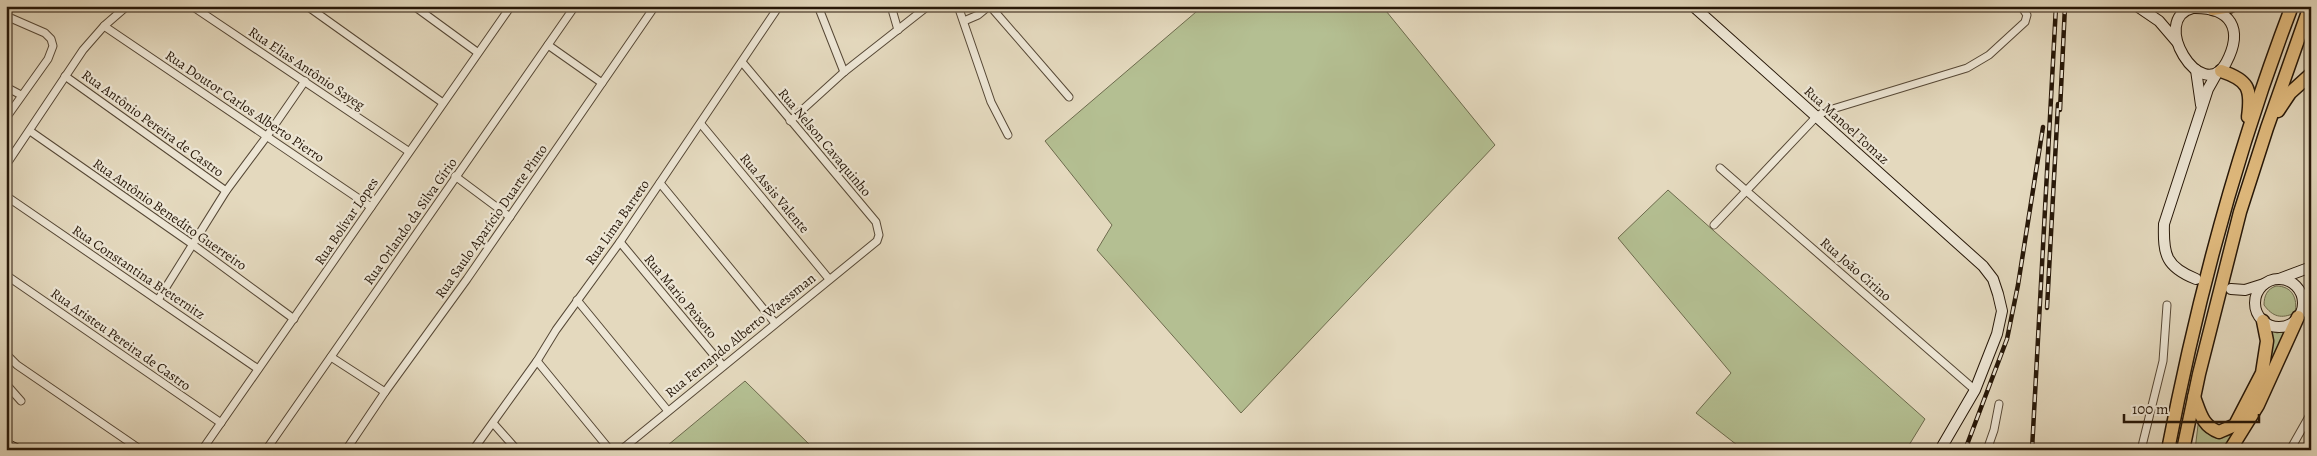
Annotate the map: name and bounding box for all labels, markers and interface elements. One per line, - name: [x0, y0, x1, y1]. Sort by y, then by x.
- street label: Rua Elias Antônio Sayeg: [245, 22, 369, 114]
- street label: Rua Doutor Carlos Alberto Pierro: [161, 46, 328, 167]
- street label: Rua Antônio Pereira de Castro: [78, 65, 228, 181]
- street label: Rua Manoel Tomaz: [1800, 82, 1893, 169]
- street label: Rua Nelson Cavaquinho: [774, 84, 876, 201]
- street label: Rua Saulo Aparício Duarte Pinto: [431, 140, 552, 302]
- street label: Rua Assis Valente: [736, 149, 814, 237]
- street label: Rua Antônio Benedito Guerreiro: [89, 154, 250, 275]
- street label: Rua Orlando da Silva Gírio: [359, 154, 462, 289]
- street label: Rua Bolívar Lopes: [310, 174, 383, 269]
- street label: Rua Lima Barreto: [581, 176, 654, 269]
- street label: Rua Constantina Breternitz: [68, 221, 209, 324]
- street label: Rua João Cirino: [1816, 233, 1895, 306]
- street label: Rua Mario Peixoto: [640, 250, 722, 342]
- street label: Rua Fernando Alberto Waessman: [661, 268, 820, 402]
- street label: Rua Aristeu Pereira de Castro: [47, 284, 194, 395]
- scale bar: [2124, 391, 2260, 423]
- text: 100 m: [2132, 399, 2169, 419]

